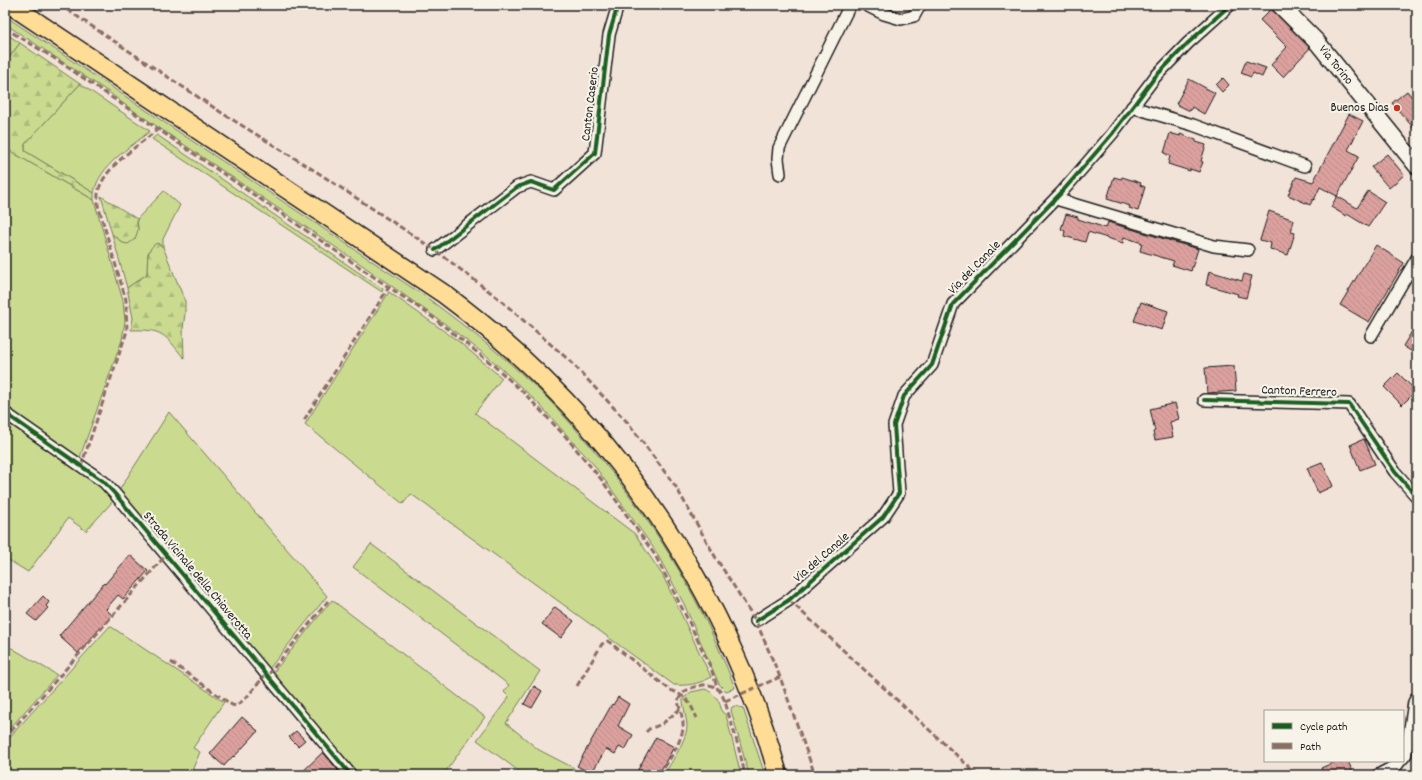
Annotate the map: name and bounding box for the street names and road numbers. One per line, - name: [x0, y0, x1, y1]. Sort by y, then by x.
- street label: Via Torino: [1314, 41, 1358, 89]
- street label: Canton Caserio: [577, 66, 605, 142]
- street label: Via del Canale: [944, 236, 1006, 299]
- street label: Canton Ferrero: [1261, 381, 1337, 403]
- street label: Strada Vicinale della Chiaverotta: [138, 508, 257, 645]
- street label: Via del Canale: [790, 528, 854, 588]

